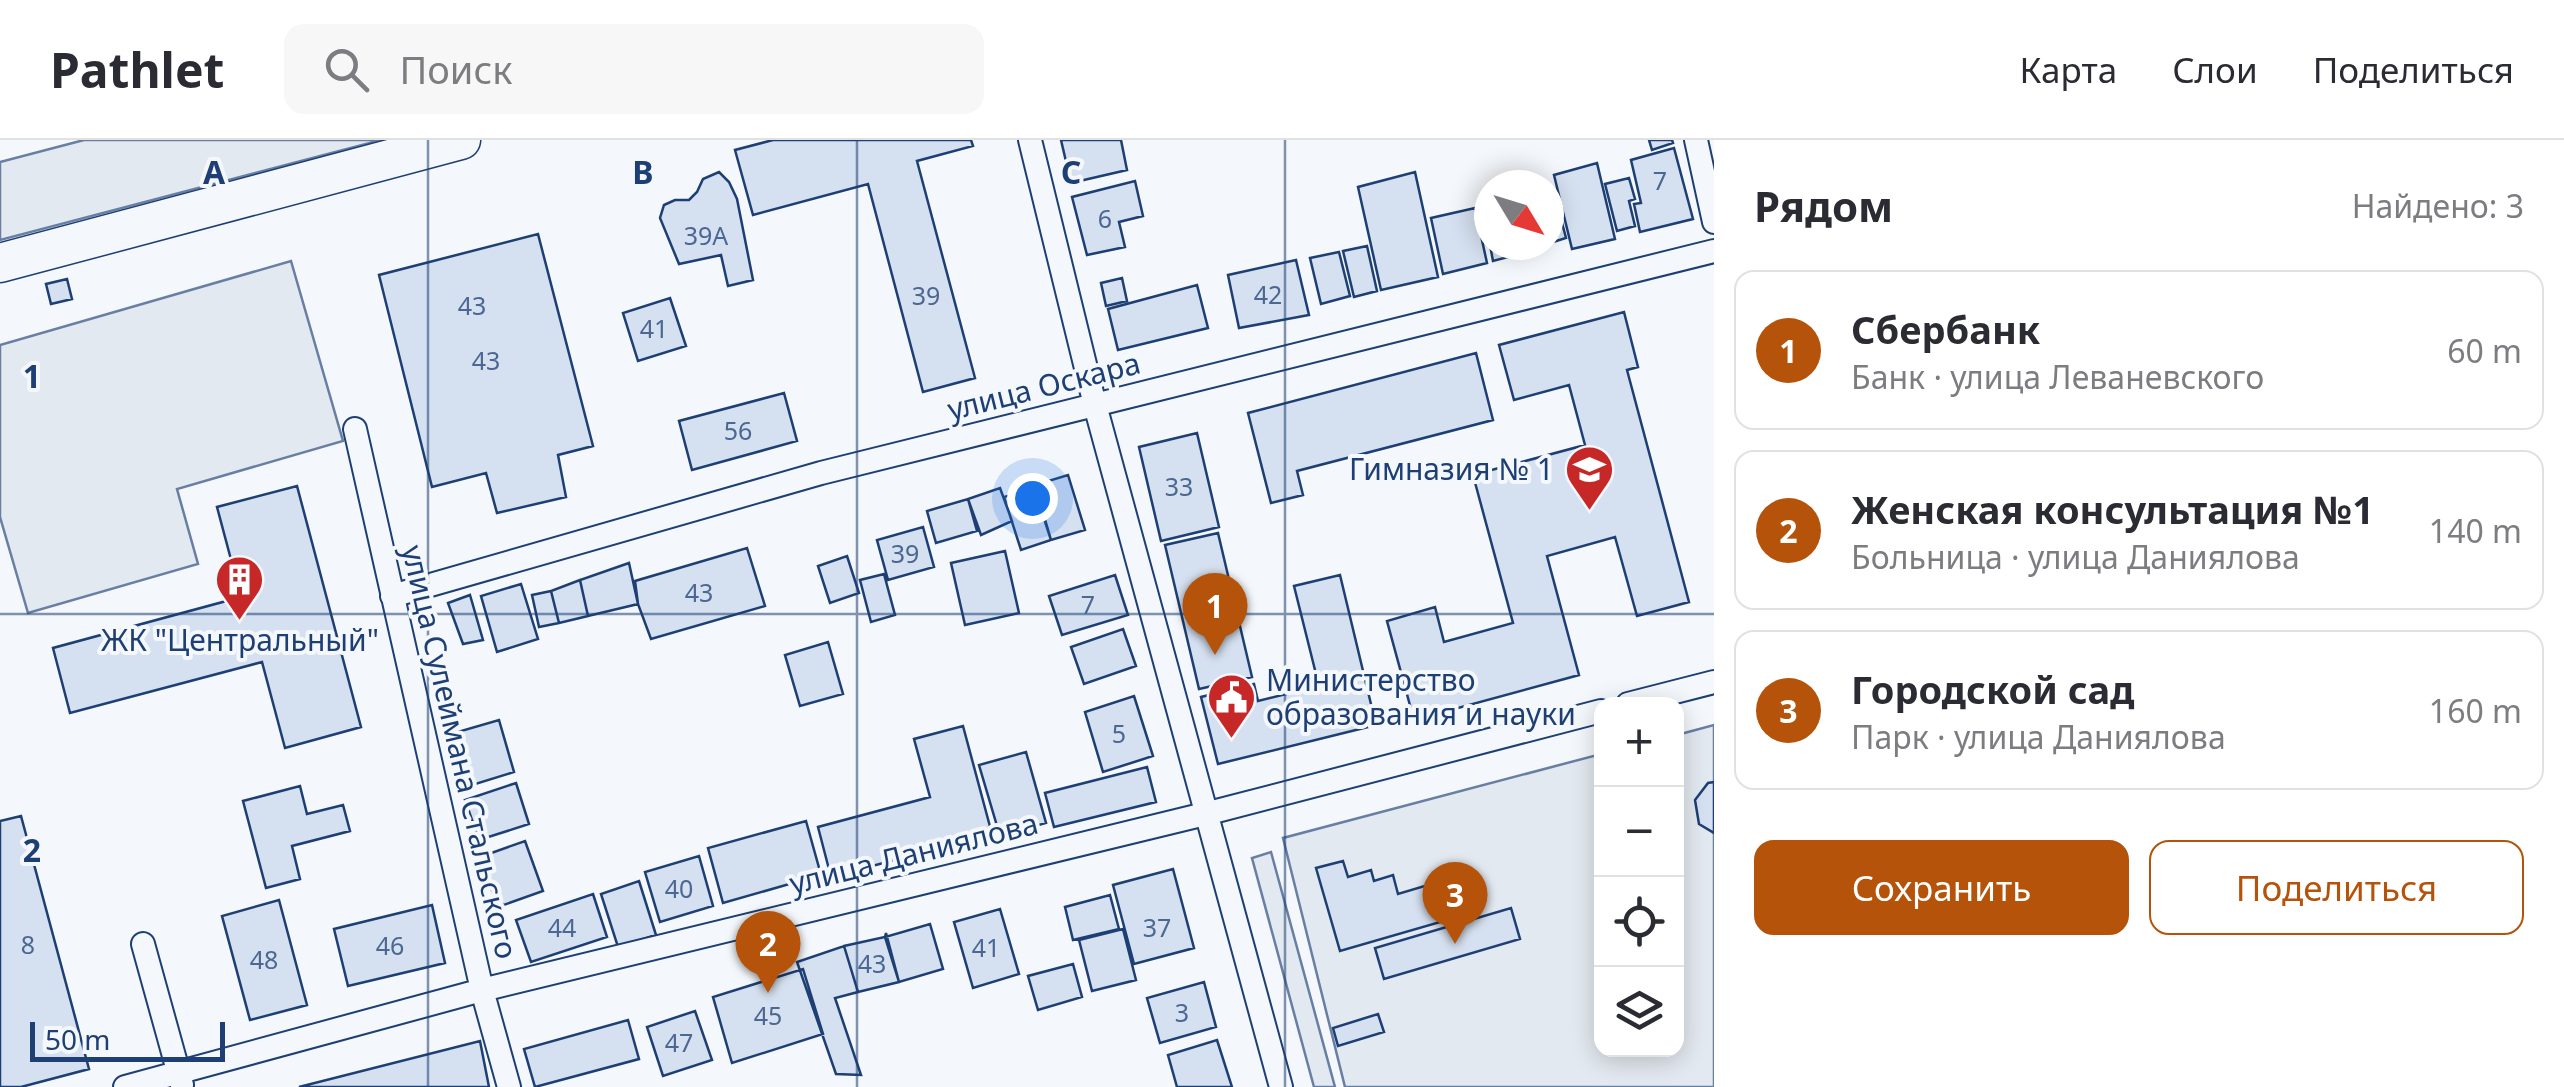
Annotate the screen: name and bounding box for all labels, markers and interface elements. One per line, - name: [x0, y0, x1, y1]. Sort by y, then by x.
- search box: [284, 24, 984, 114]
- text: Pathlet: [50, 37, 224, 102]
- icon: search: [319, 42, 374, 97]
- text: Поиск: [399, 43, 512, 95]
- text: Карта: [2020, 46, 2117, 93]
- text: Слои: [2172, 46, 2258, 93]
- text: Поделиться: [2313, 46, 2514, 93]
- text: A: [203, 150, 226, 193]
- text: B: [632, 150, 654, 193]
- text: C: [1061, 150, 1081, 193]
- house number: 7: [1653, 163, 1667, 197]
- north arrow: [1474, 170, 1564, 260]
- text: Рядом: [1754, 177, 1893, 234]
- text: Найдено: 3: [2352, 184, 2524, 227]
- house number: 6: [1098, 201, 1112, 235]
- house number: 39А: [684, 218, 728, 252]
- house number: 42: [1254, 277, 1282, 311]
- house number: 39: [912, 278, 940, 312]
- house number: 43: [458, 288, 486, 322]
- text: Сбербанк: [1851, 303, 2040, 355]
- house number: 41: [640, 311, 668, 345]
- text: 1: [1779, 329, 1798, 372]
- text: 60 m: [2447, 329, 2522, 372]
- street label: улица Оскара: [943, 342, 1144, 429]
- house number: 43: [472, 343, 500, 377]
- text: 1: [23, 354, 41, 397]
- text: Банк · улица Леваневского: [1851, 355, 2264, 398]
- house number: 56: [724, 413, 752, 447]
- school or university icon: Гимназия № 1: [1563, 444, 1615, 512]
- place label: Гимназия № 1: [1349, 448, 1554, 489]
- house number: 33: [1165, 469, 1193, 503]
- your location: [1007, 473, 1058, 524]
- text: Женская консультация №1: [1851, 483, 2374, 535]
- text: 2: [1779, 509, 1798, 552]
- text: 140 m: [2429, 509, 2522, 552]
- text: Больница · улица Даниялова: [1851, 535, 2300, 578]
- house number: 39: [891, 536, 919, 570]
- street label: улица Сулеймана Стальского: [393, 541, 528, 963]
- building icon: ЖК "Центральный": [214, 554, 266, 622]
- pin: 1: [1182, 572, 1248, 655]
- house number: 43: [685, 575, 713, 609]
- house number: 7: [1081, 587, 1095, 621]
- place label: ЖК "Центральный": [101, 619, 379, 660]
- place label: Министерство образования и науки: [1266, 659, 1576, 734]
- text: Городской сад: [1851, 663, 2134, 715]
- public building icon: Министерство образования и науки: [1205, 672, 1257, 740]
- text: 3: [1779, 689, 1798, 732]
- text: 160 m: [2429, 689, 2522, 732]
- map controls: [1594, 697, 1684, 1057]
- button: +: [1594, 697, 1684, 787]
- text: Парк · улица Даниялова: [1851, 715, 2226, 758]
- house number: 5: [1112, 716, 1126, 750]
- button: −: [1594, 787, 1684, 877]
- street label: улица Даниялова: [785, 802, 1042, 903]
- text: 2: [23, 828, 41, 871]
- button: Сохранить: [1754, 840, 2129, 935]
- button: Поделиться: [2149, 840, 2524, 935]
- pin: 3: [1422, 862, 1488, 944]
- house number: 40: [665, 871, 693, 905]
- button: locate: [1594, 877, 1684, 967]
- house number: 44: [548, 910, 576, 944]
- pin: 2: [736, 910, 800, 993]
- house number: 37: [1143, 910, 1171, 944]
- house number: 8: [21, 927, 35, 961]
- house number: 46: [376, 928, 404, 962]
- house number: 41: [972, 930, 1000, 964]
- house number: 48: [250, 942, 278, 976]
- house number: 43: [858, 946, 886, 980]
- button: layers: [1594, 967, 1684, 1057]
- house number: 3: [1175, 995, 1189, 1029]
- house number: 45: [754, 998, 782, 1032]
- scale bar: [30, 1017, 225, 1062]
- text: 50 m: [45, 1020, 111, 1058]
- house number: 47: [665, 1025, 693, 1059]

